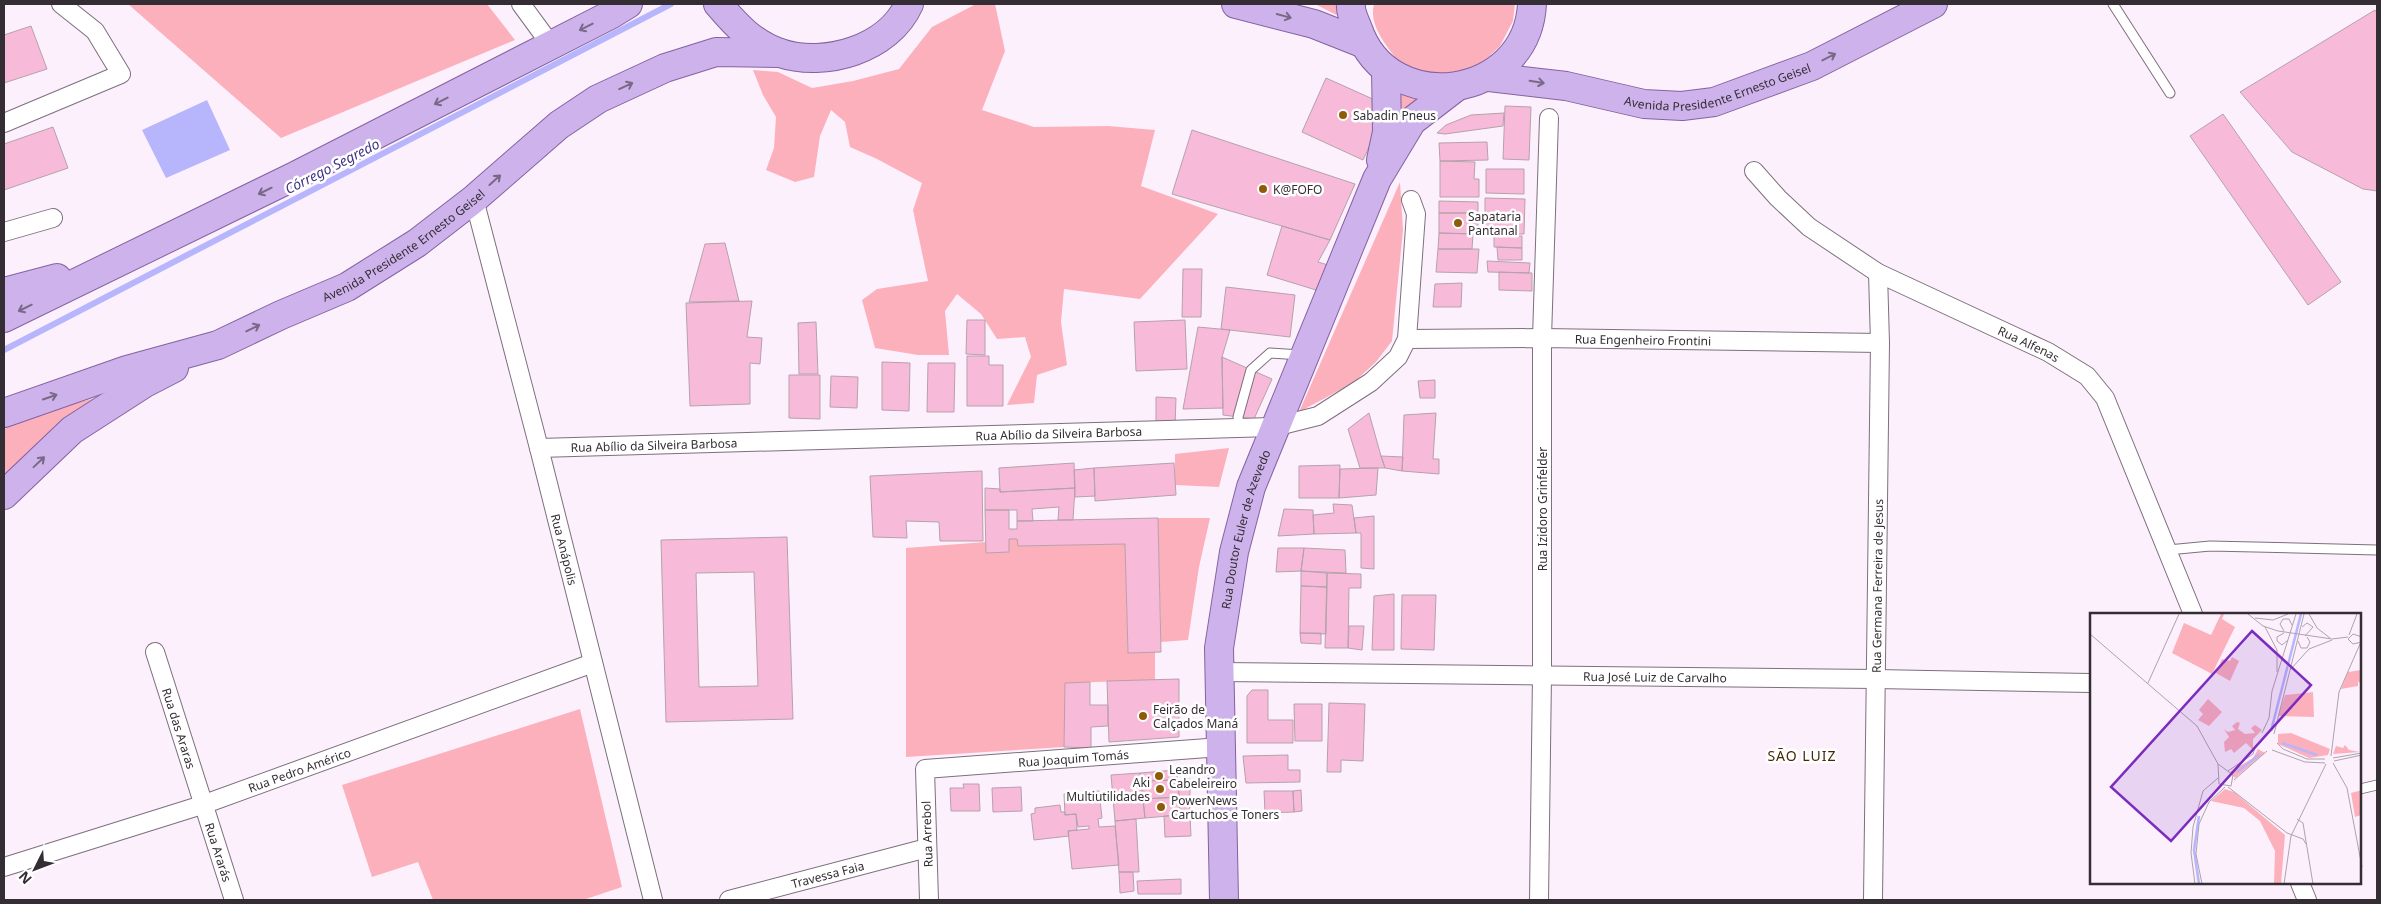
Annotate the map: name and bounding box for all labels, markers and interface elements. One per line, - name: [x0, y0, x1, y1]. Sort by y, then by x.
- one-way arrow: [1275, 11, 1291, 21]
- one-way arrow: [579, 23, 594, 33]
- one-way arrow: [1821, 52, 1836, 62]
- street label: Avenida Presidente Ernesto Geisel: [1623, 59, 1813, 115]
- one-way arrow: [1529, 77, 1545, 87]
- one-way arrow: [618, 81, 633, 90]
- one-way arrow: [434, 97, 449, 106]
- place label: Sabadin Pneus: [1353, 107, 1436, 124]
- marker: Sabadin Pneus: [1337, 109, 1349, 121]
- water label: Córrego Segredo: [281, 134, 383, 198]
- one-way arrow: [488, 174, 501, 186]
- place label: K@FOFO: [1273, 181, 1322, 198]
- marker: K@FOFO: [1257, 183, 1269, 195]
- street label: Avenida Presidente Ernesto Geisel: [319, 185, 488, 305]
- one-way arrow: [258, 186, 273, 196]
- place label: Sapataria Pantanal: [1468, 208, 1521, 239]
- marker: Sapataria Pantanal: [1452, 217, 1464, 229]
- one-way arrow: [17, 303, 32, 313]
- street label: Rua Alfenas: [1995, 321, 2063, 366]
- one-way arrow: [245, 323, 260, 332]
- street label: Rua Engenheiro Frontini: [1575, 330, 1711, 349]
- one-way arrow: [42, 392, 57, 401]
- street label: Rua Abílio da Silveira Barbosa: [975, 422, 1142, 444]
- street label: Rua Abílio da Silveira Barbosa: [570, 434, 738, 456]
- street label: Rua Doutor Euler de Azevedo: [1217, 447, 1274, 610]
- street label: Rua Izidoro Grinfelder: [1534, 447, 1551, 571]
- one-way arrow: [33, 456, 46, 468]
- street label: Rua Germana Ferreira de Jesus: [1867, 499, 1887, 673]
- street label: Rua Anápolis: [547, 512, 582, 587]
- inset map: [2090, 613, 2361, 884]
- street label: Rua José Luiz de Carvalho: [1583, 667, 1727, 686]
- street label: Rua das Araras: [158, 686, 200, 771]
- place label: Feirão de Calçados Maná: [1153, 701, 1238, 732]
- marker: Feirão de Calçados Maná: [1137, 710, 1149, 722]
- street label: Rua Pedro Américo: [246, 743, 353, 796]
- street label: Rua Joaquim Tomás: [1017, 745, 1130, 771]
- district label: SÃO LUIZ: [1767, 746, 1837, 765]
- place label: Leandro Cabeleireiro: [1169, 761, 1237, 792]
- marker: Leandro Cabeleireiro: [1153, 770, 1165, 782]
- place label: Aki Multiutilidades: [1066, 774, 1150, 805]
- marker: Aki Multiutilidades: [1154, 783, 1166, 795]
- place label: PowerNews Cartuchos e Toners: [1171, 792, 1279, 823]
- street label: Rua Arrebol: [917, 800, 937, 868]
- marker: PowerNews Cartuchos e Toners: [1155, 801, 1167, 813]
- street label: Rua Ararás: [201, 820, 236, 884]
- north arrow: [10, 844, 60, 894]
- street label: Travessa Faia: [789, 856, 866, 892]
- text: N: [14, 867, 36, 889]

